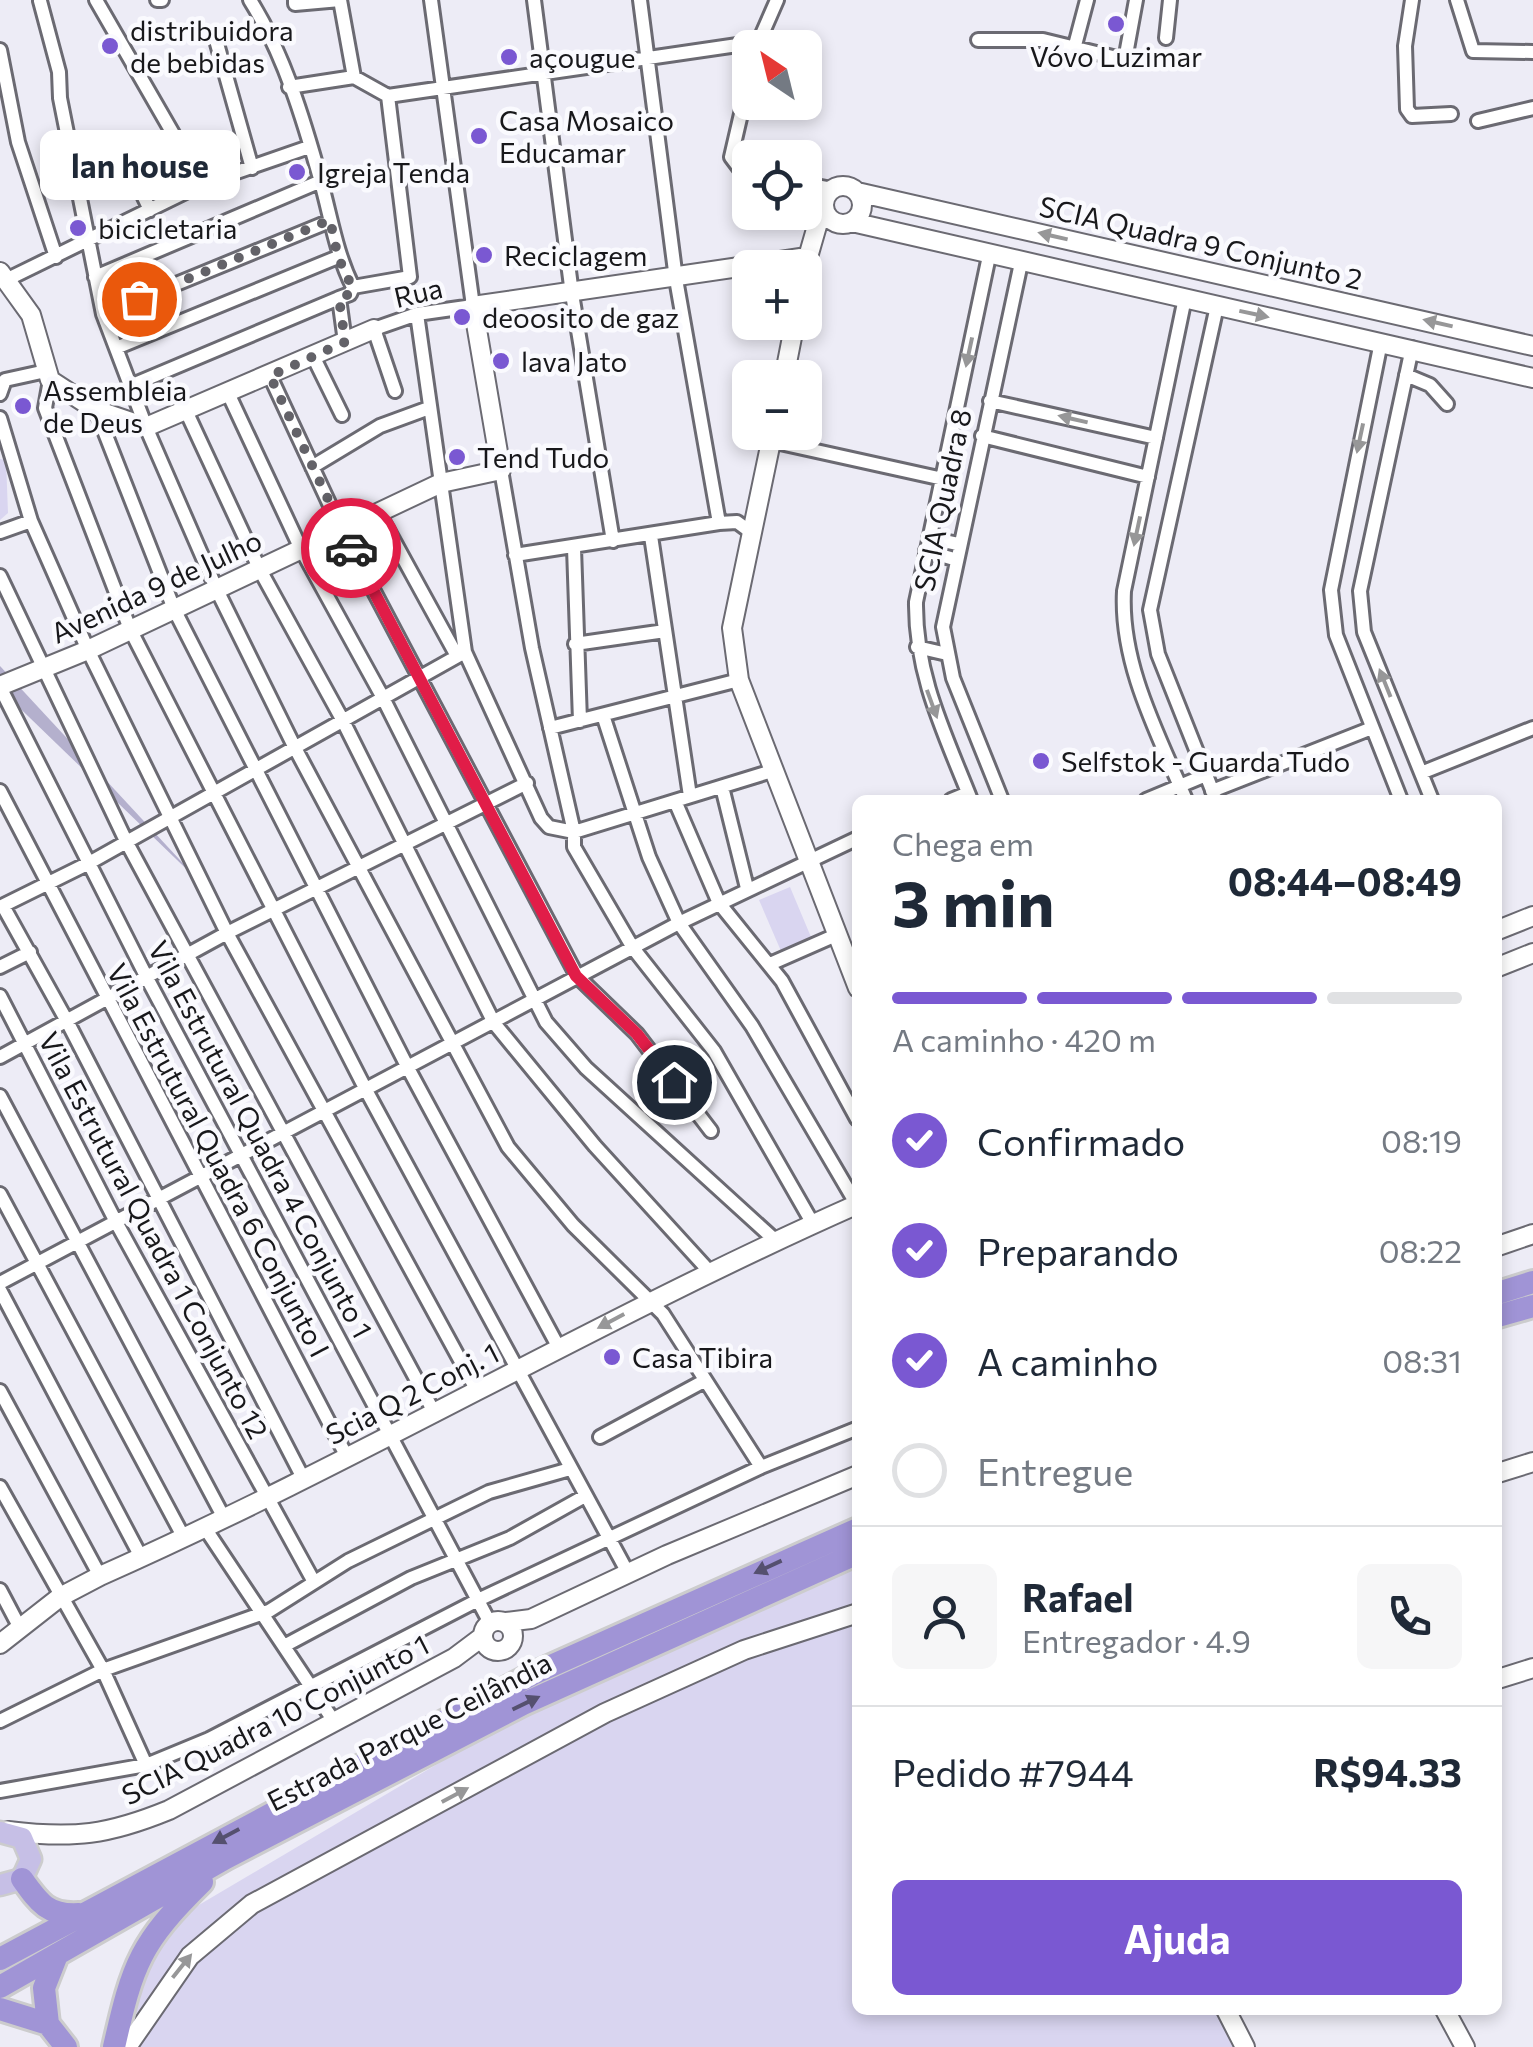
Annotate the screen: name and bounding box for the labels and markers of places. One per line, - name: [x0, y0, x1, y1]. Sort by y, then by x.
- place label: distribuidora de bebidas: [130, 13, 294, 79]
- marker: Vóvo Luzimar: [1105, 13, 1127, 35]
- marker: distribuidora de bebidas: [99, 35, 121, 57]
- place label: Vóvo Luzimar: [1030, 39, 1202, 73]
- place label: açougue: [529, 40, 635, 74]
- marker: açougue: [498, 46, 520, 68]
- place label: Casa Mosaico Educamar: [499, 103, 674, 169]
- marker: Casa Mosaico Educamar: [468, 125, 490, 147]
- callout: lan house: [39, 129, 239, 199]
- place label: Igreja Tenda: [317, 155, 470, 189]
- marker: Igreja Tenda: [286, 161, 308, 183]
- place label: bicicletaria: [98, 211, 237, 245]
- marker: bicicletaria: [67, 217, 89, 239]
- place label: Reciclagem: [504, 238, 647, 272]
- marker: Reciclagem: [473, 244, 495, 266]
- pin: [97, 257, 182, 342]
- place label: deoosito de gaz: [482, 300, 679, 334]
- marker: deoosito de gaz: [451, 306, 473, 328]
- place label: lava Jato: [521, 344, 627, 378]
- marker: lava Jato: [490, 350, 512, 372]
- place label: Assembleia de Deus: [43, 373, 187, 439]
- marker: Assembleia de Deus: [12, 395, 34, 417]
- place label: Tend Tudo: [477, 440, 609, 474]
- marker: Tend Tudo: [446, 446, 468, 468]
- place label: Selfstok - Guarda Tudo: [1061, 744, 1350, 778]
- marker: Selfstok - Guarda Tudo: [1030, 750, 1052, 772]
- pin: [632, 1040, 717, 1125]
- place label: Casa Tibira: [632, 1340, 773, 1374]
- marker: Casa Tibira: [601, 1346, 623, 1368]

